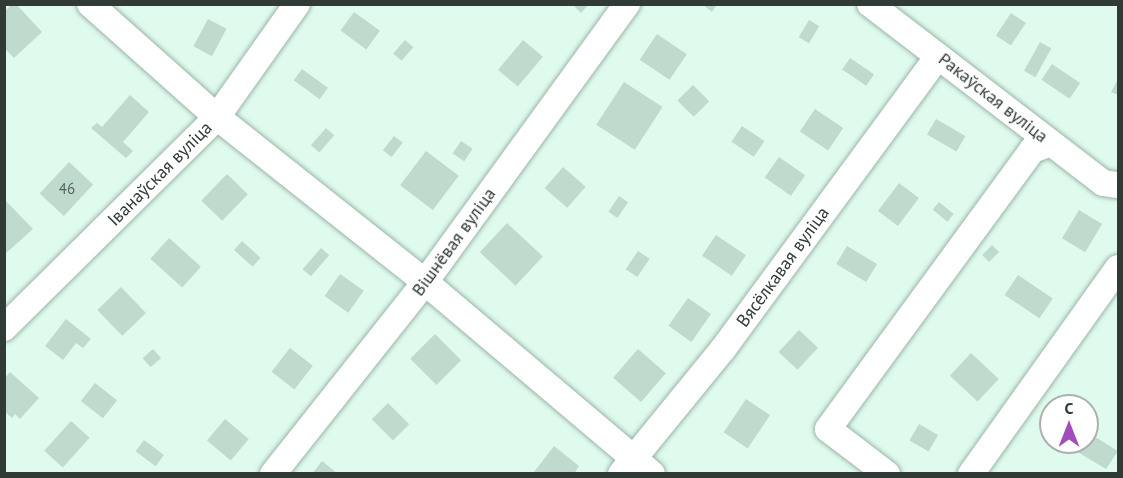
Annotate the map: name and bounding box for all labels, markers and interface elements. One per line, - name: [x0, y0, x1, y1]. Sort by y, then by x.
- street label: Ракаўская вуліца: [934, 49, 1052, 147]
- street label: Іванаўская вуліца: [103, 117, 217, 231]
- house number: 46: [59, 180, 75, 198]
- street label: Вішнёвая вуліца: [407, 184, 501, 300]
- street label: Вясёлкавая вуліца: [732, 203, 834, 331]
- north arrow: [1039, 394, 1099, 454]
- text: С: [1065, 398, 1073, 418]

